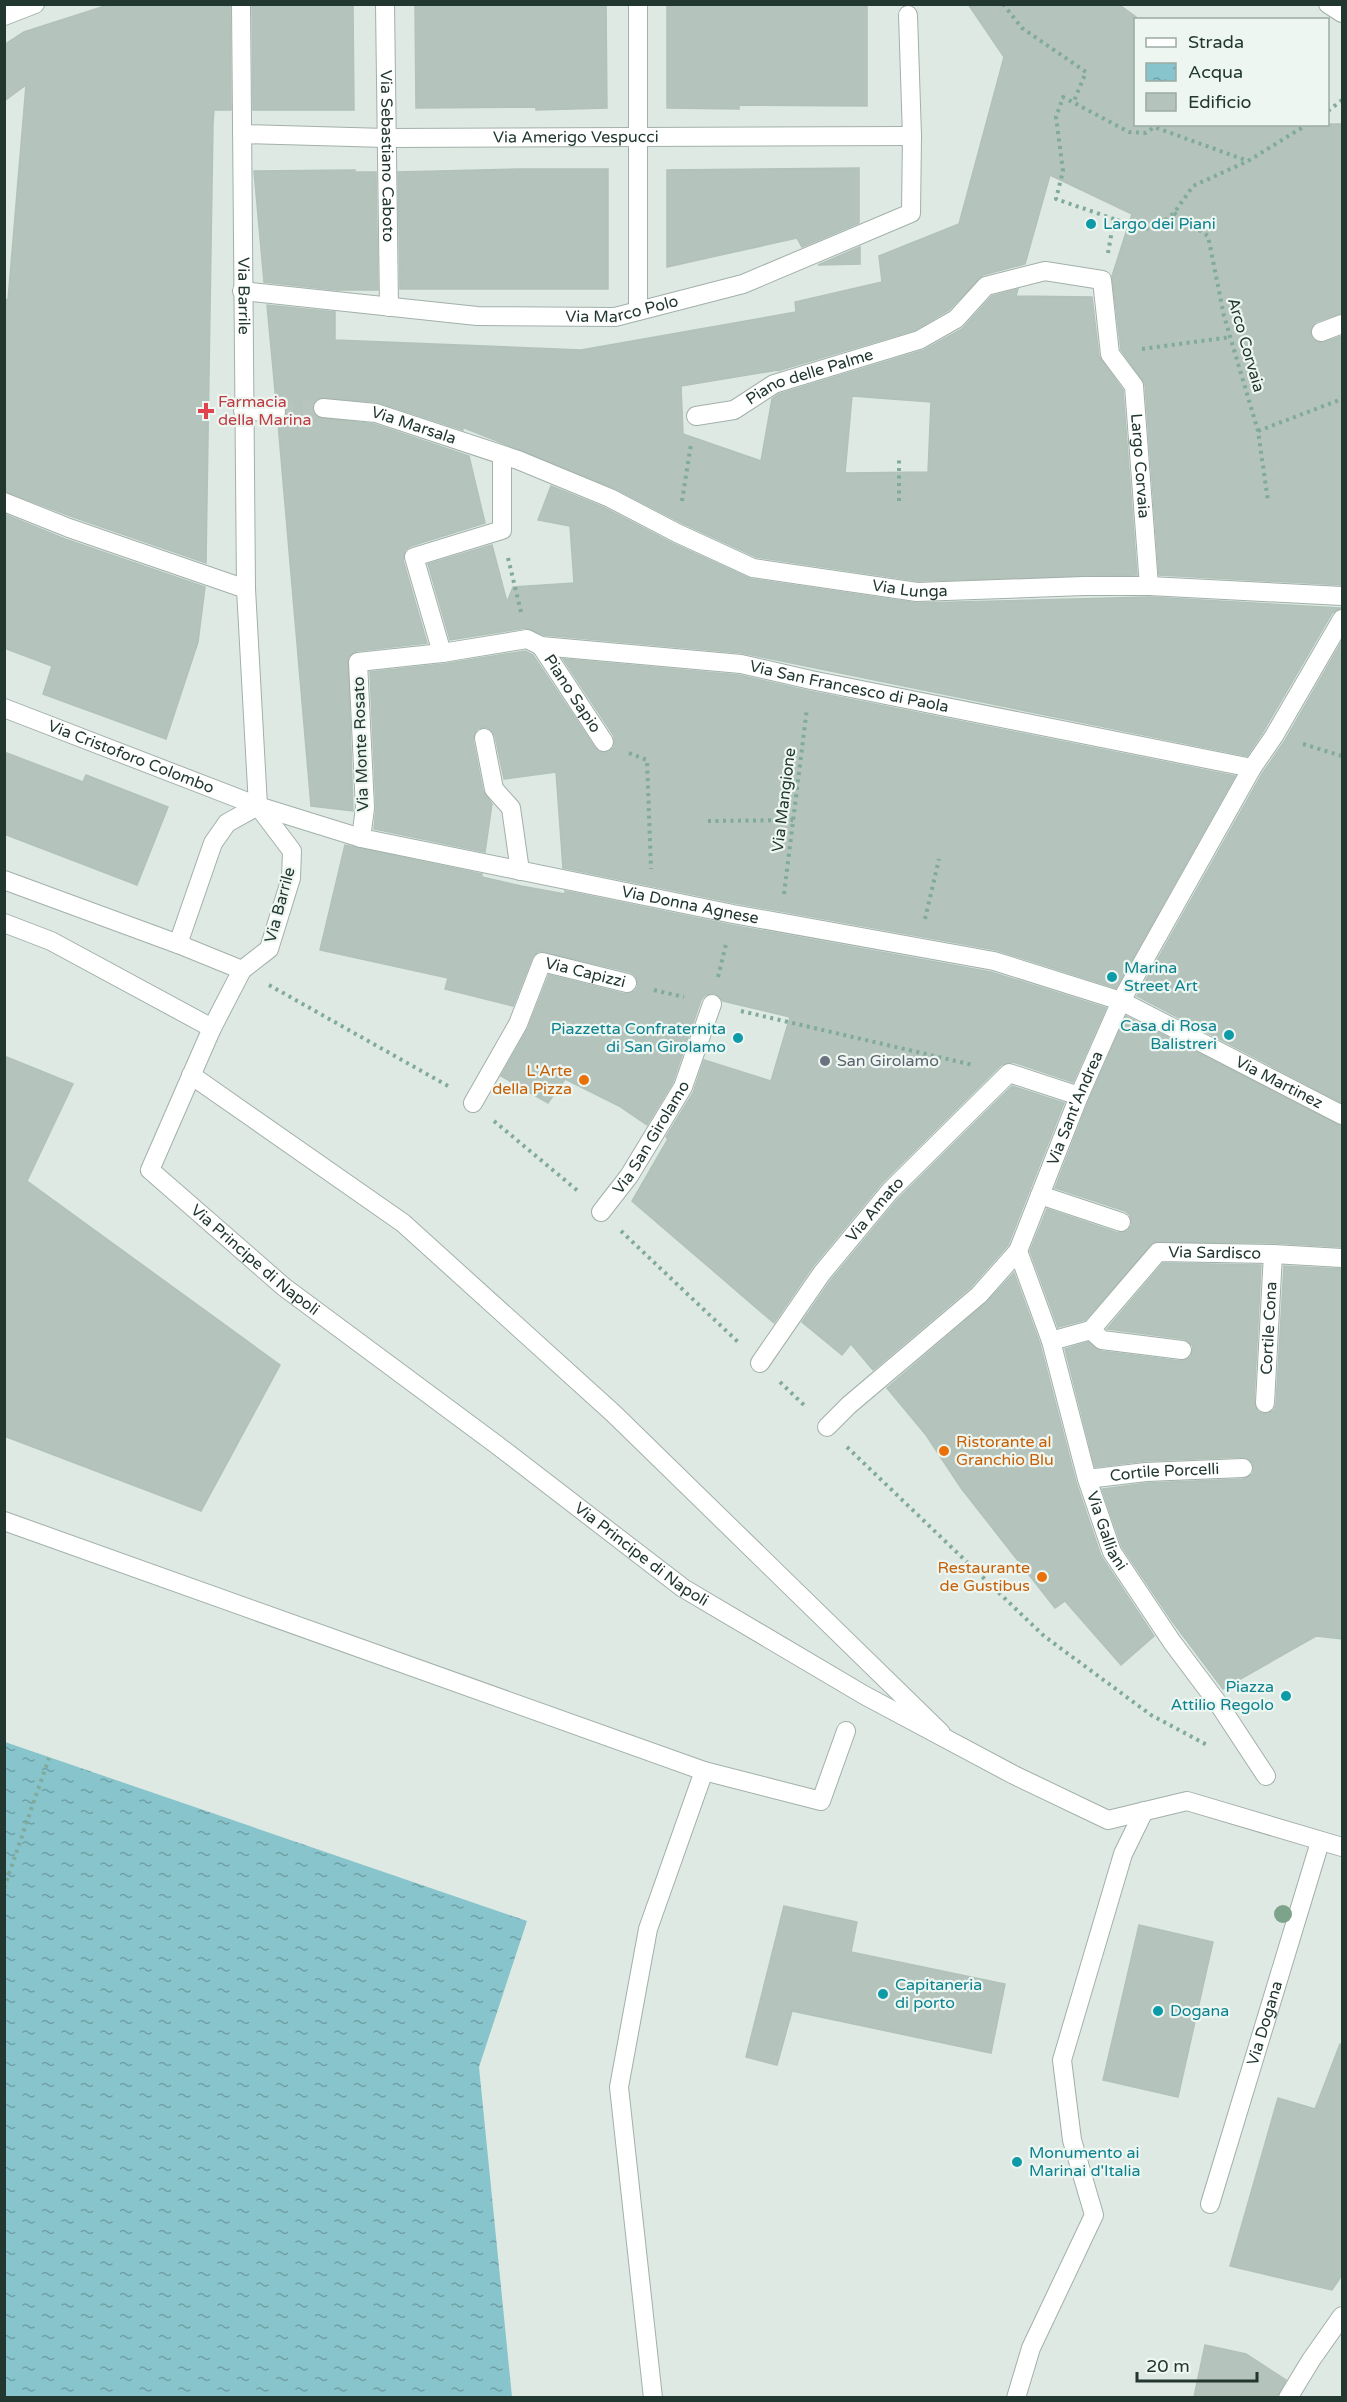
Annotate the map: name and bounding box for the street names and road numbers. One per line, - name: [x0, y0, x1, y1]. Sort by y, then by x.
- street label: Via Sebastiano Caboto: [376, 70, 398, 242]
- street label: Via Amerigo Vespucci: [493, 127, 659, 148]
- street label: Via Barrile: [233, 257, 254, 335]
- street label: Via Marco Polo: [565, 291, 681, 327]
- street label: Arco Corvaia: [1223, 296, 1269, 394]
- street label: Piano delle Palme: [742, 344, 876, 410]
- street label: Via Marsala: [369, 402, 459, 449]
- street label: Largo Corvaia: [1126, 413, 1154, 519]
- street label: Via Lunga: [871, 576, 948, 602]
- street label: Piano Sapio: [539, 651, 605, 737]
- street label: Via San Francesco di Paola: [748, 656, 950, 717]
- street label: Via Monte Rosato: [349, 676, 373, 812]
- street label: Via Cristoforo Colombo: [45, 716, 217, 798]
- street label: Via Mangione: [768, 747, 800, 853]
- street label: Via Barrile: [260, 865, 300, 945]
- street label: Via Donna Agnese: [620, 881, 760, 928]
- street label: Via Capizzi: [543, 953, 628, 992]
- street label: Via Sant'Andrea: [1043, 1048, 1108, 1168]
- street label: Via Martinez: [1232, 1052, 1326, 1113]
- street label: Via San Girolamo: [608, 1079, 694, 1198]
- street label: Via Amato: [842, 1173, 908, 1246]
- street label: Via Principe di Napoli: [187, 1200, 323, 1320]
- street label: Via Sardisco: [1168, 1242, 1261, 1264]
- street label: Cortile Cona: [1257, 1281, 1282, 1375]
- street label: Cortile Porcelli: [1109, 1459, 1220, 1486]
- street label: Via Galliani: [1082, 1489, 1132, 1574]
- street label: Via Principe di Napoli: [570, 1498, 712, 1611]
- street label: Via Dogana: [1243, 1978, 1287, 2068]

